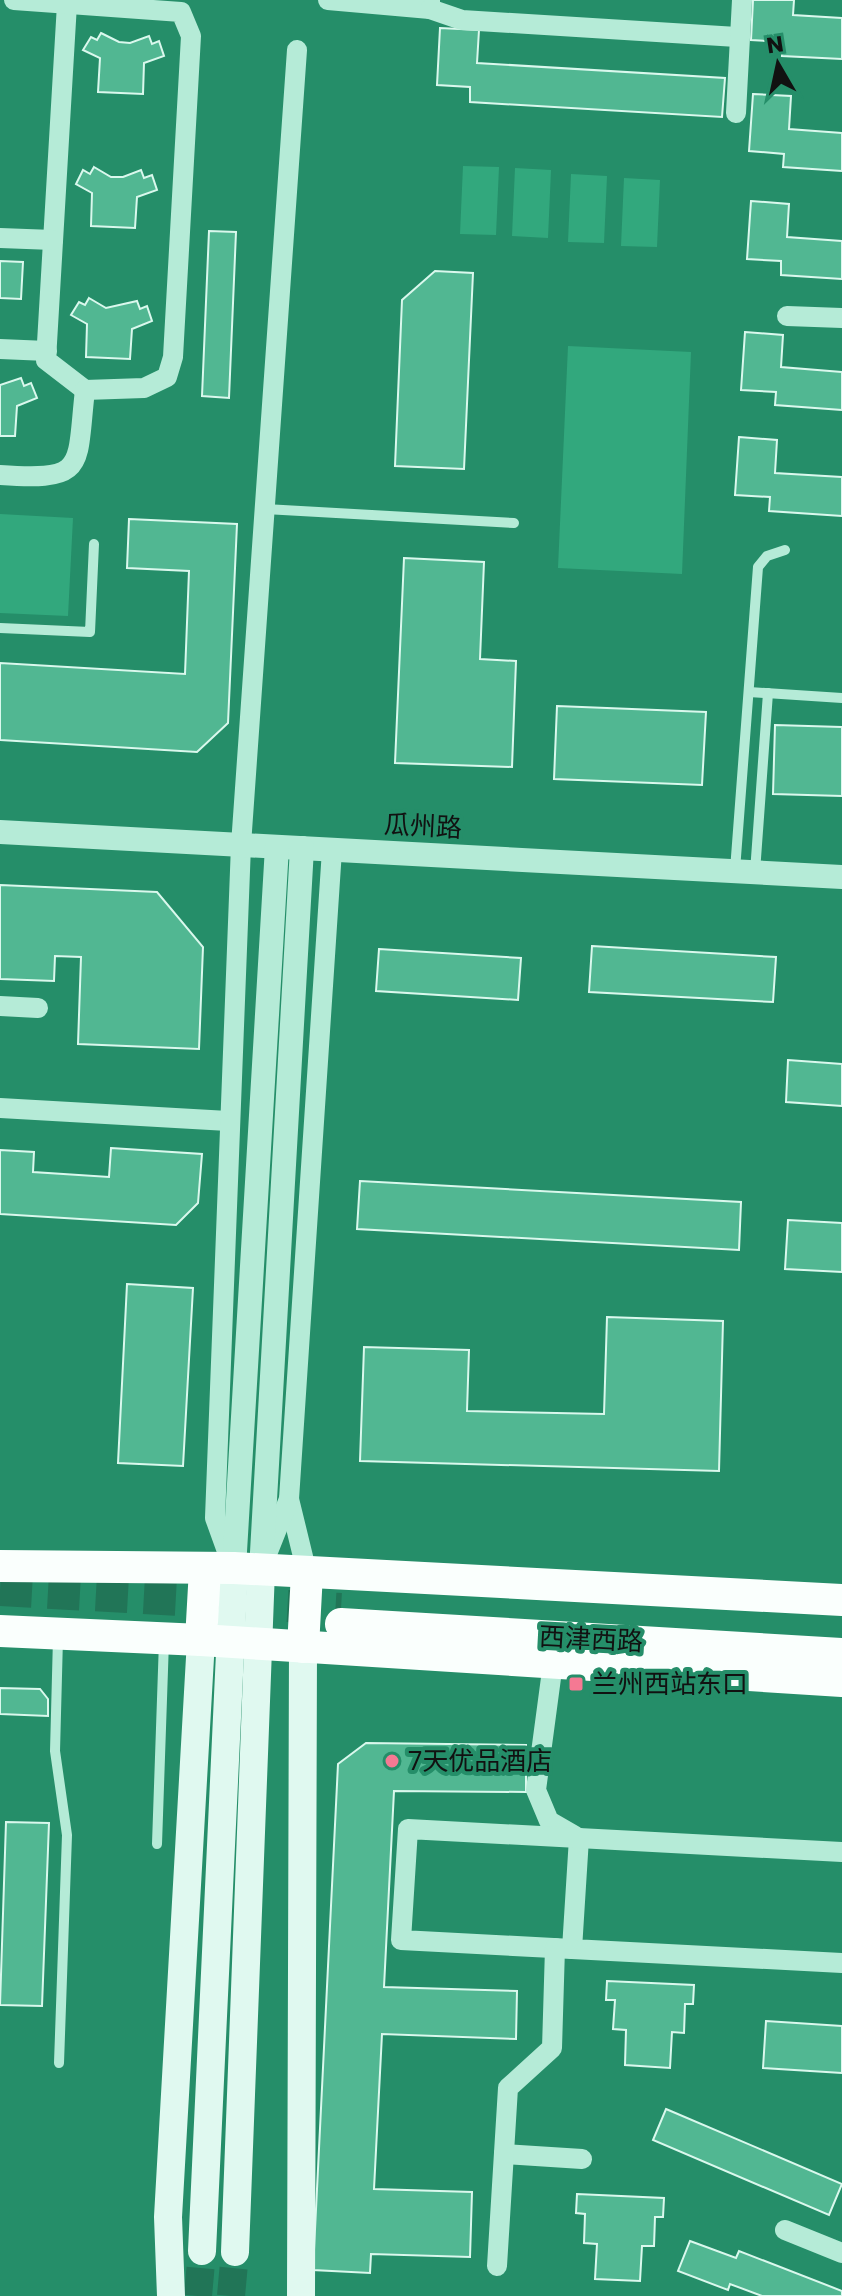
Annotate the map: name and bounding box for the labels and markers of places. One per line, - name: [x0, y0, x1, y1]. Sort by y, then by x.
- place label: 兰州西站东口: [592, 1666, 748, 1702]
- marker: 兰州西站东口: [567, 1675, 585, 1693]
- place label: 7天优品酒店: [408, 1743, 552, 1779]
- marker: 7天优品酒店: [383, 1752, 401, 1770]

